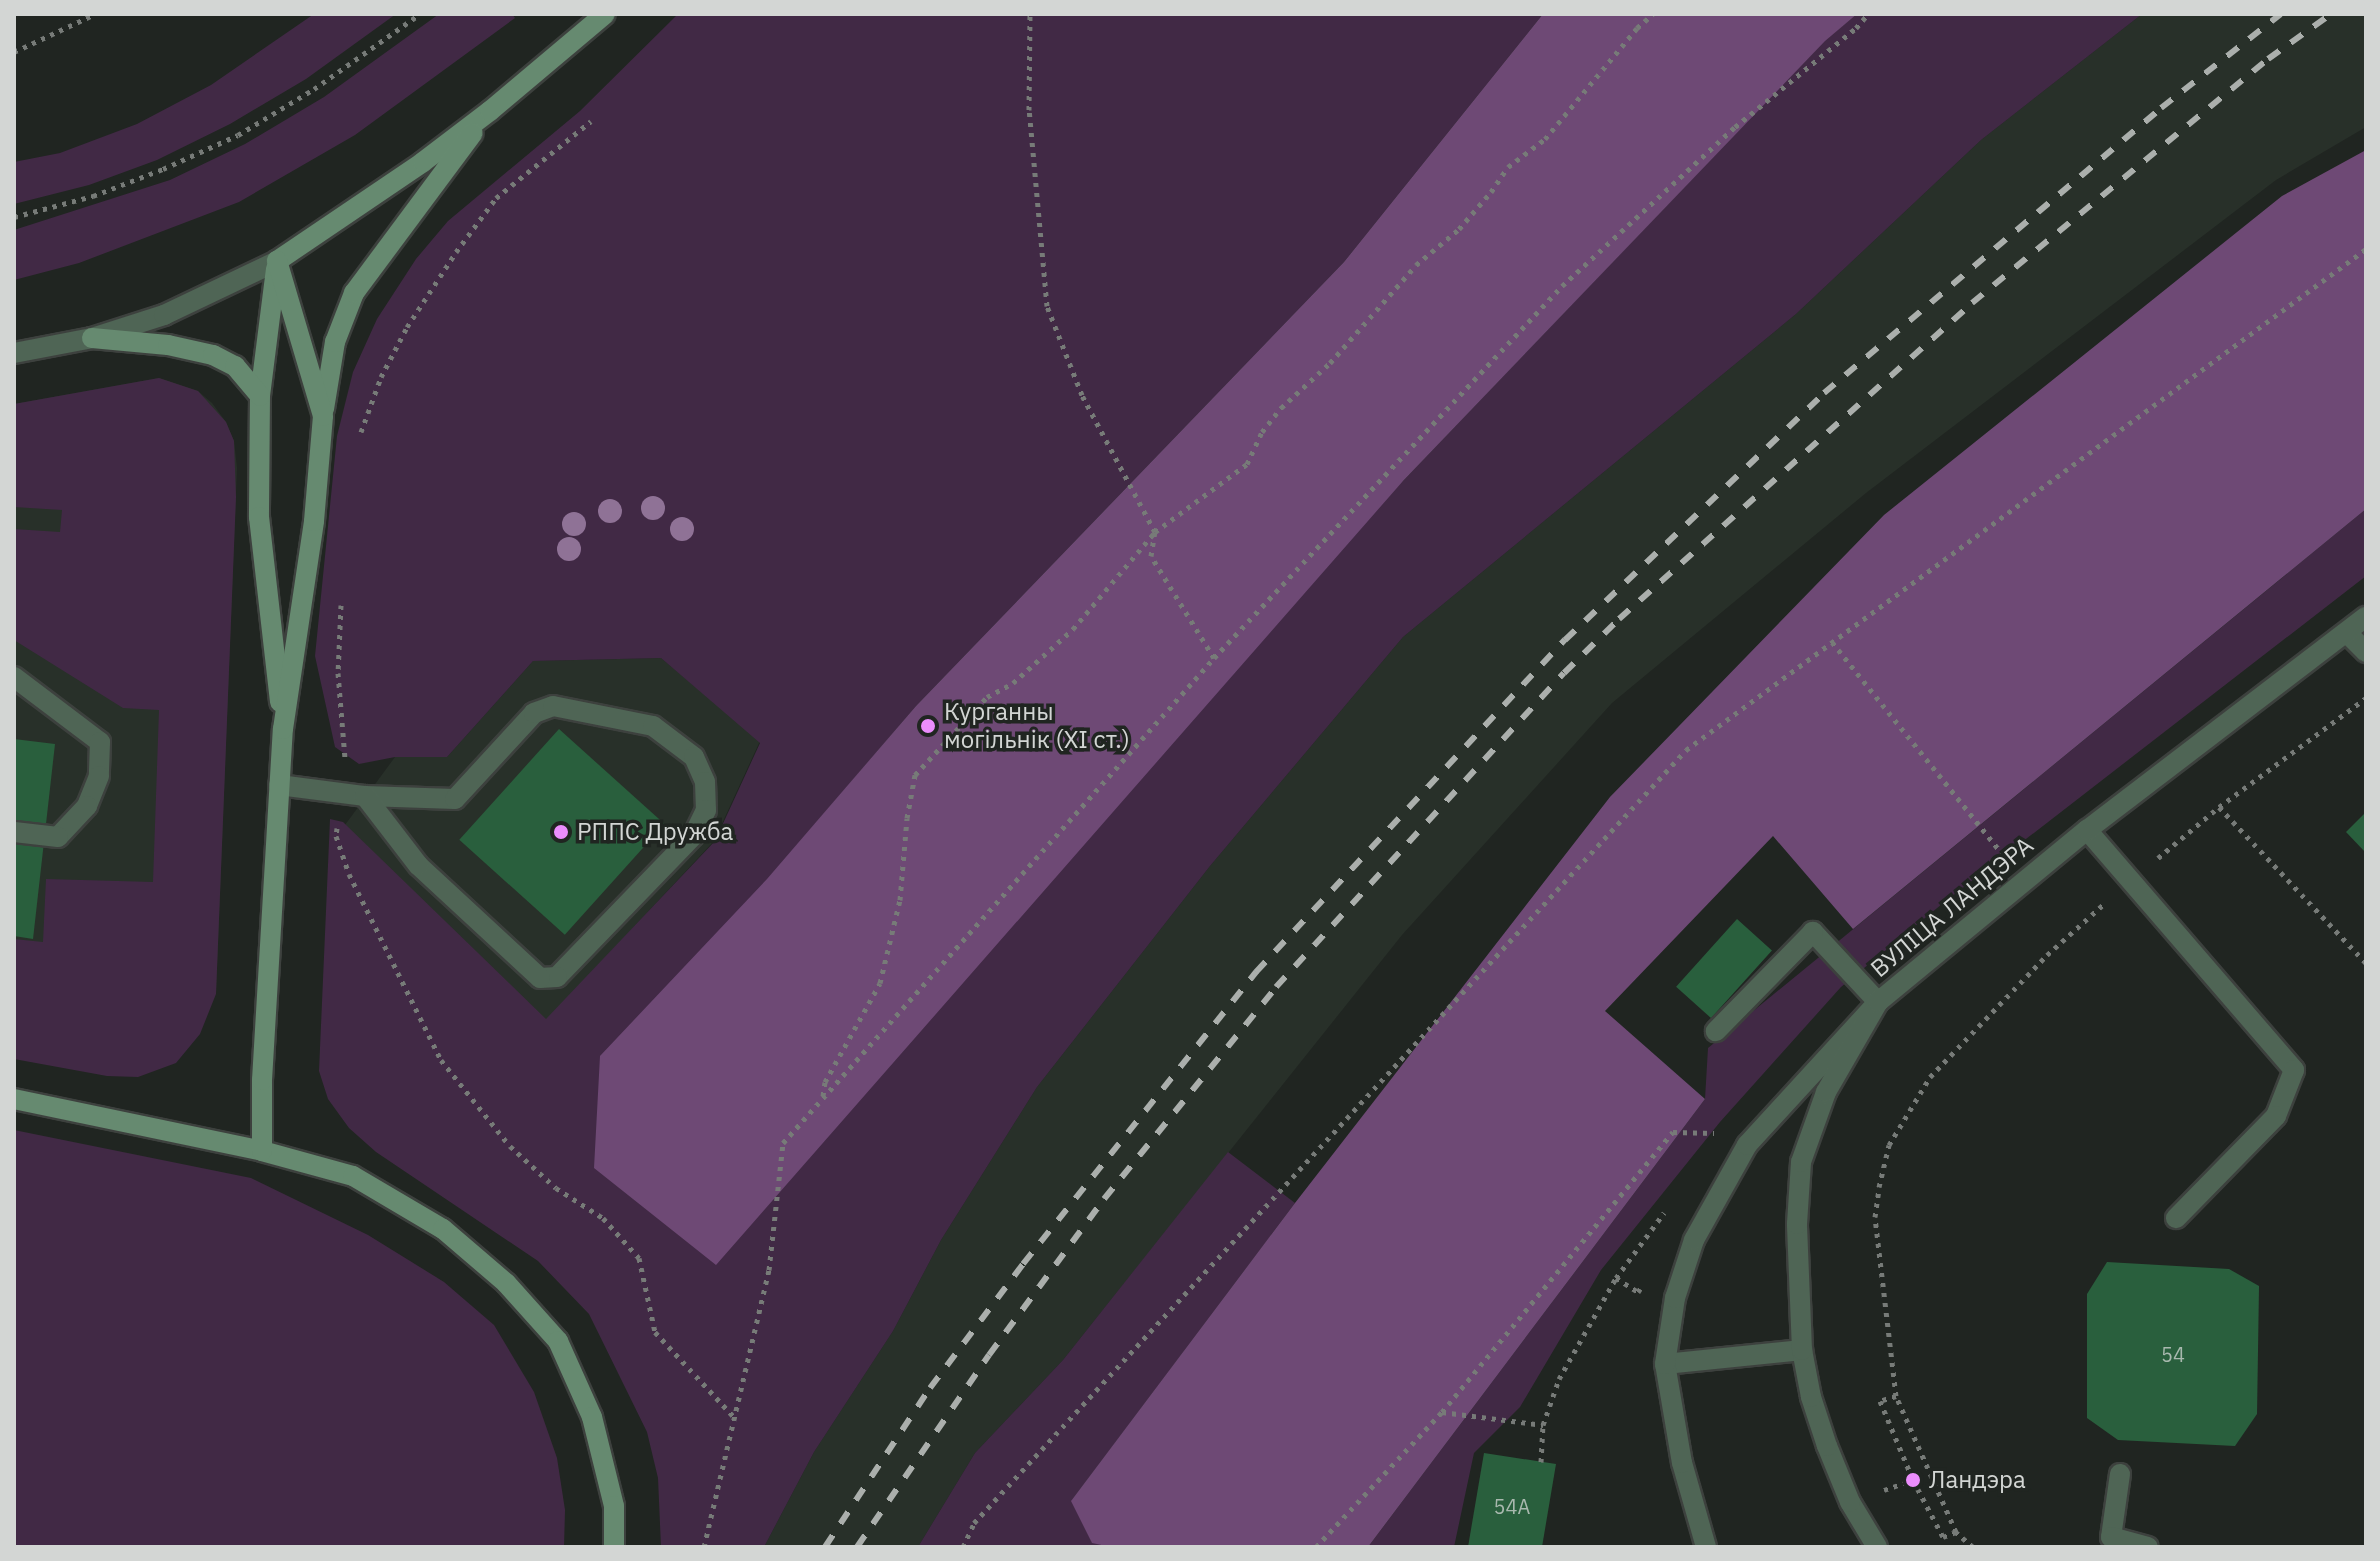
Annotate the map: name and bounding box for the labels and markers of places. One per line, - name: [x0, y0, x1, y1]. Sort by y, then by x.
- place label: Курганны могільнік (XI ст.): [944, 698, 1130, 754]
- marker: Курганны могільнік (XI ст.): [919, 717, 937, 735]
- place label: РППС Дружба: [577, 818, 733, 846]
- marker: РППС Дружба: [552, 823, 570, 841]
- place label: Ландэра: [1929, 1466, 2026, 1494]
- marker: Ландэра: [1904, 1471, 1922, 1489]

